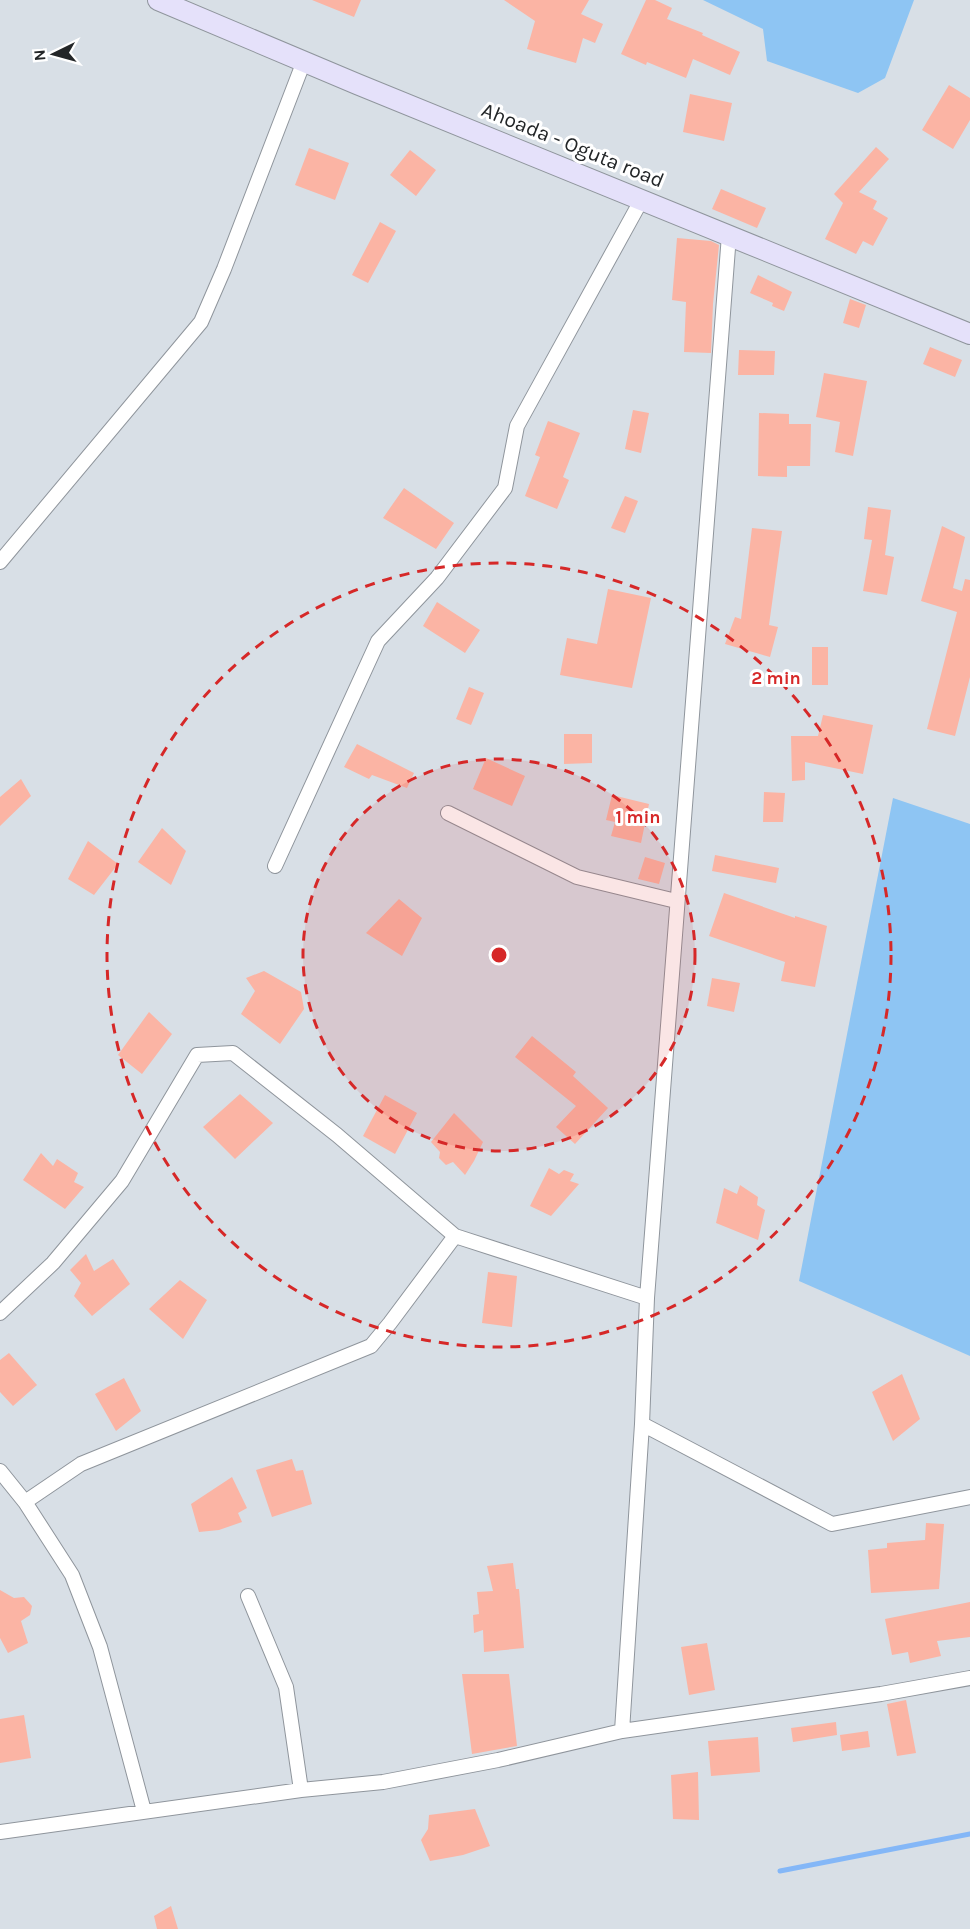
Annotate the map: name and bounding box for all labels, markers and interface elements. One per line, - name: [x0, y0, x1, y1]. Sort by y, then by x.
- north arrow: [24, 24, 84, 84]
- text: N: [30, 49, 50, 62]
- street label: Ahoada - Oguta road: [478, 97, 668, 193]
- text: 2 min: [751, 667, 801, 689]
- text: 1 min: [615, 806, 661, 828]
- centre of rings: [489, 945, 509, 965]

